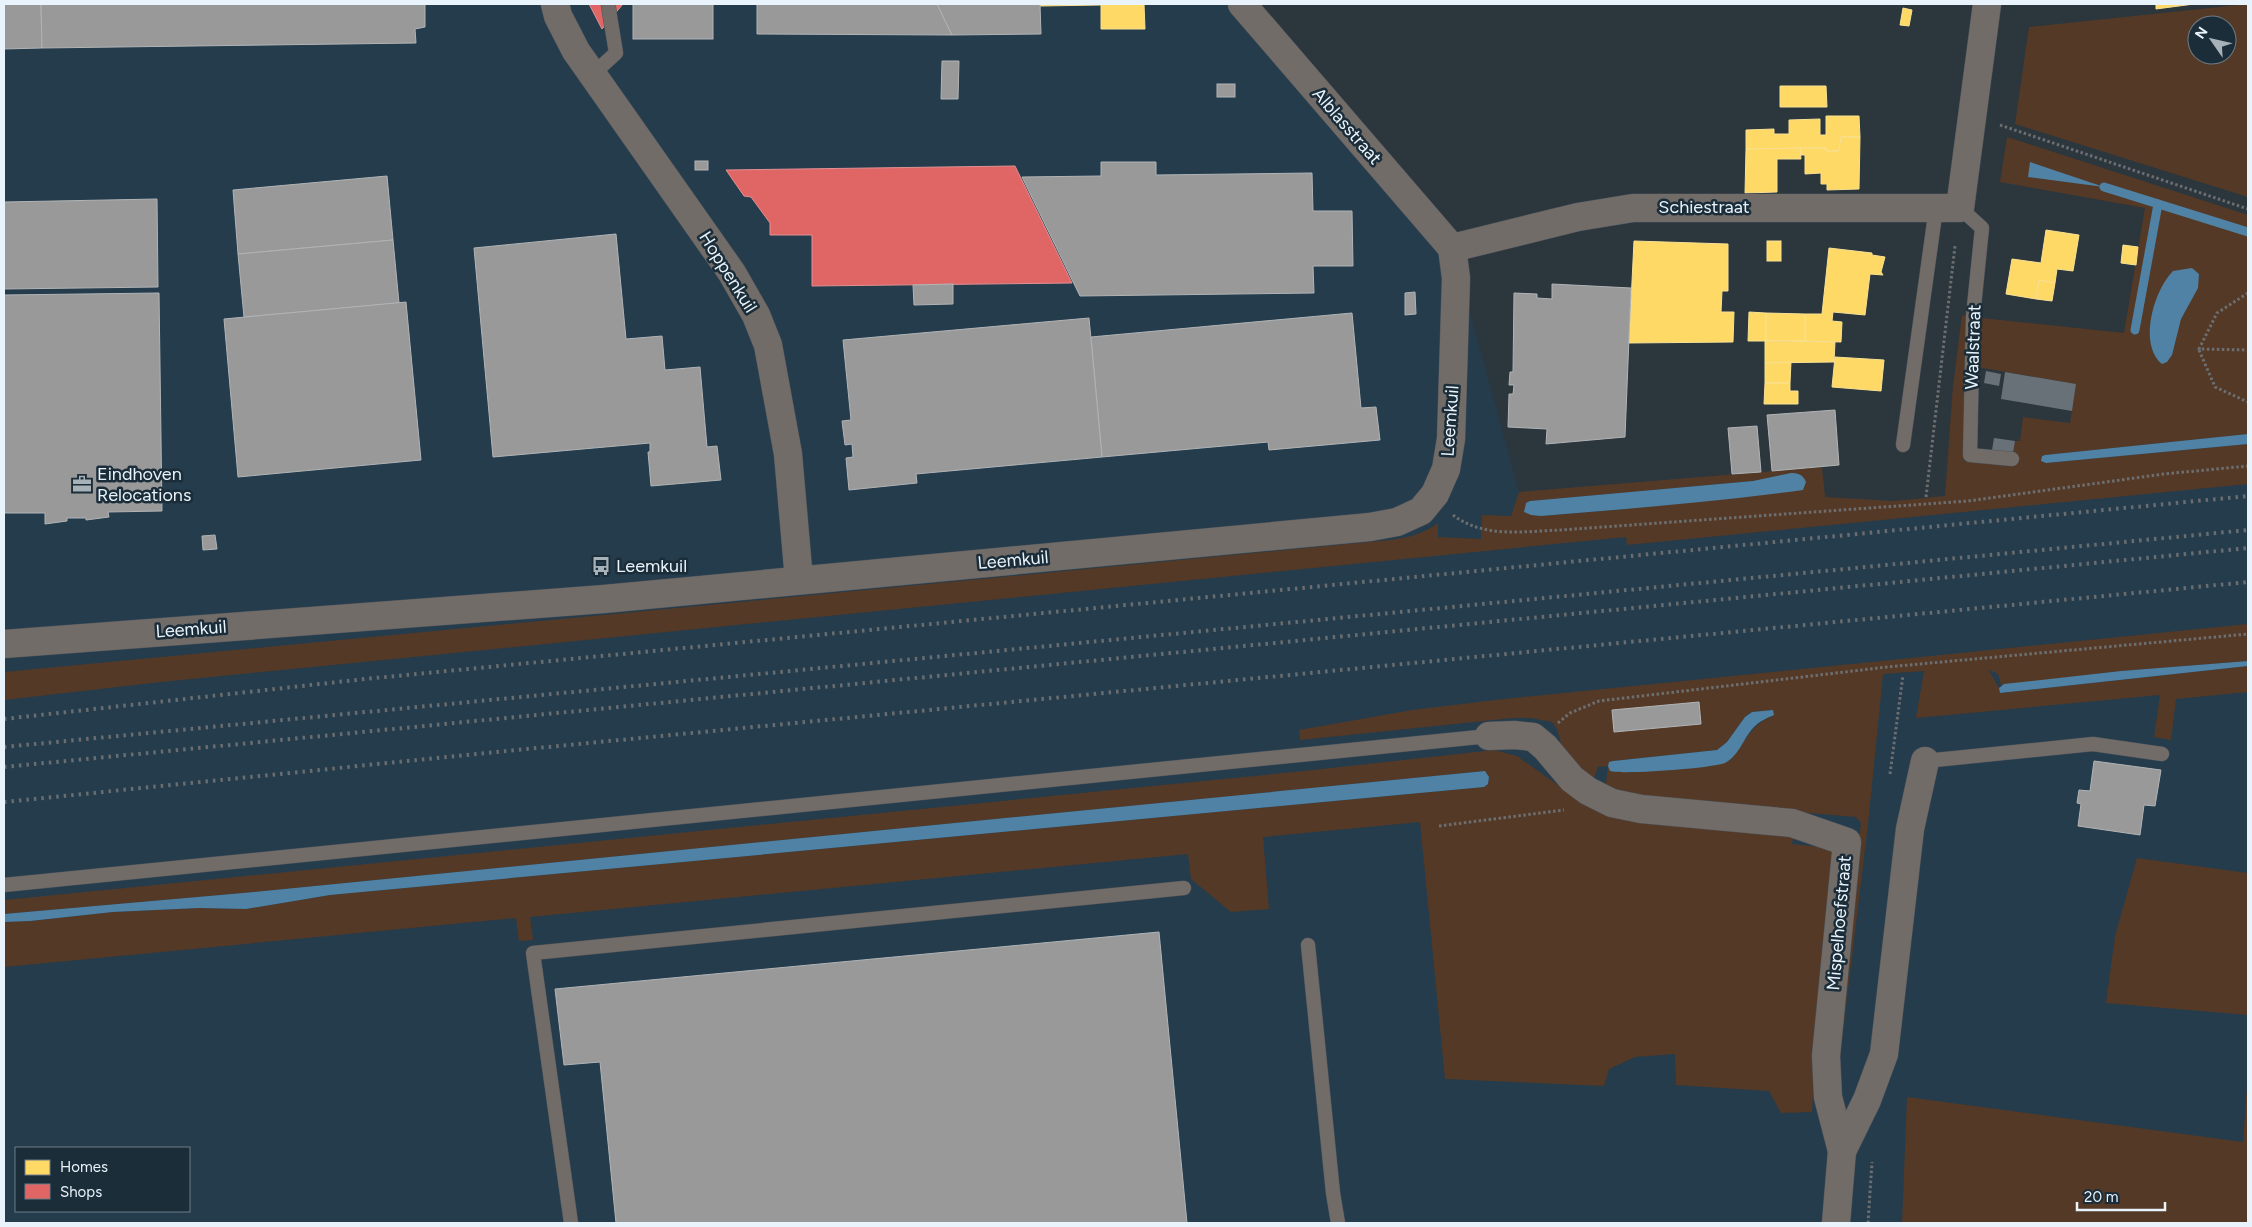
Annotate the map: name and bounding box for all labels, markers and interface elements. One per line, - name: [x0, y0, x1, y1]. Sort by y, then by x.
- north arrow: [2187, 15, 2237, 65]
- text: N: [2192, 24, 2212, 42]
- street label: Alblasstraat: [1308, 83, 1386, 169]
- street label: Schiestraat: [1658, 196, 1750, 218]
- street label: Hoppenkuil: [694, 227, 762, 317]
- street label: Waalstraat: [1961, 304, 1985, 390]
- street label: Leemkuil: [1437, 385, 1463, 457]
- place label: Eindhoven Relocations: [97, 463, 191, 506]
- office icon: Eindhoven Relocations: [71, 473, 93, 495]
- street label: Leemkuil: [977, 546, 1049, 574]
- bus stop icon: Leemkuil: [590, 555, 612, 577]
- place label: Leemkuil: [616, 555, 687, 577]
- street label: Leemkuil: [155, 616, 227, 642]
- street label: Mispelhoefstraat: [1822, 854, 1856, 992]
- legend: [15, 1147, 190, 1212]
- text: Homes: [60, 1158, 108, 1176]
- scale bar: [2077, 1180, 2164, 1212]
- text: Shops: [60, 1183, 102, 1201]
- text: 20 m: [2084, 1188, 2118, 1206]

